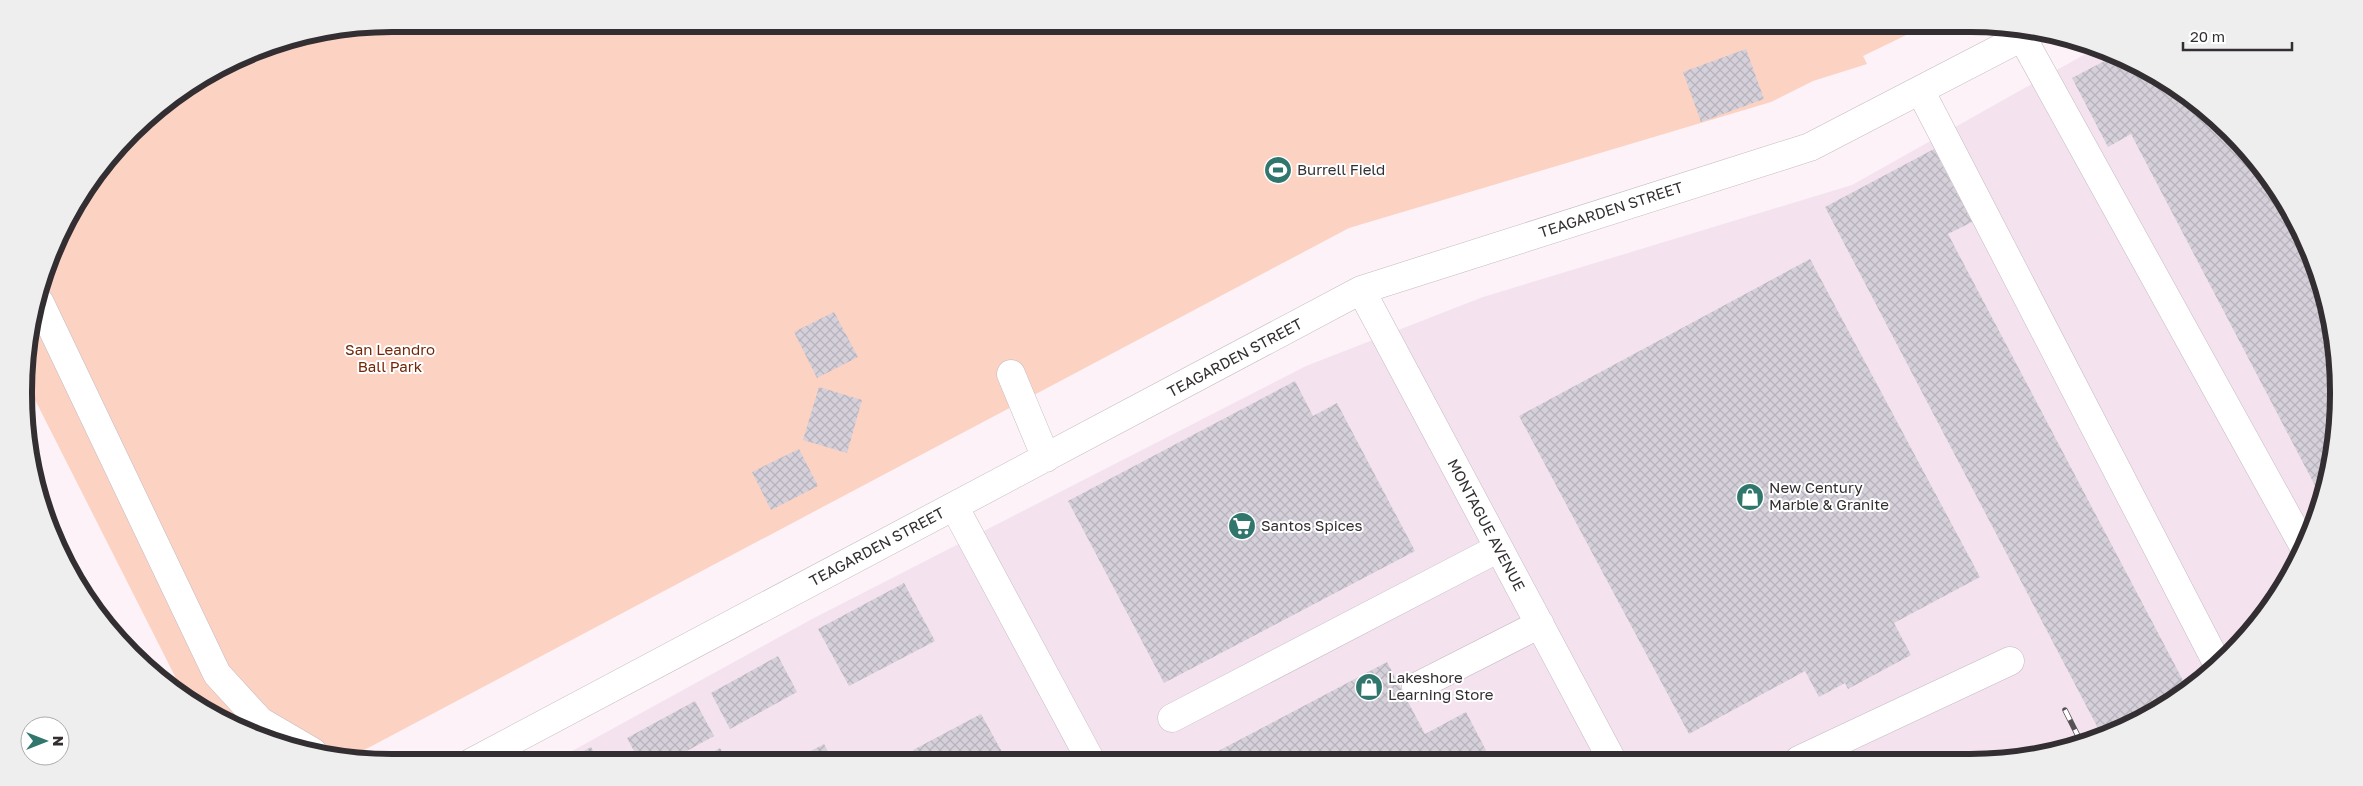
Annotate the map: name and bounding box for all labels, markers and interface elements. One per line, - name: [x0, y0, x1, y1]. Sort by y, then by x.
- scale bar: [2183, 20, 2292, 52]
- text: 20 m: [2190, 27, 2225, 45]
- sports icon: Burrell Field: [1263, 155, 1293, 185]
- place label: Burrell Field: [1297, 160, 1385, 178]
- street label: TEAGARDEN STREET: [1536, 177, 1685, 241]
- street label: TEAGARDEN STREET: [1164, 314, 1305, 400]
- park label: San Leandro Ball Park: [345, 340, 435, 375]
- street label: MONTAGUE AVENUE: [1444, 455, 1529, 594]
- place label: New Century Marble & Granite: [1769, 478, 1889, 513]
- shop icon: New Century Marble & Granite: [1735, 482, 1765, 512]
- street label: TEAGARDEN STREET: [806, 503, 947, 589]
- supermarket icon: Santos Spices: [1227, 511, 1257, 541]
- place label: Santos Spices: [1261, 516, 1363, 534]
- place label: Lakeshore Learning Store: [1388, 668, 1494, 703]
- shop icon: Lakeshore Learning Store: [1354, 672, 1384, 702]
- north arrow: [20, 716, 70, 766]
- text: N: [50, 736, 67, 746]

